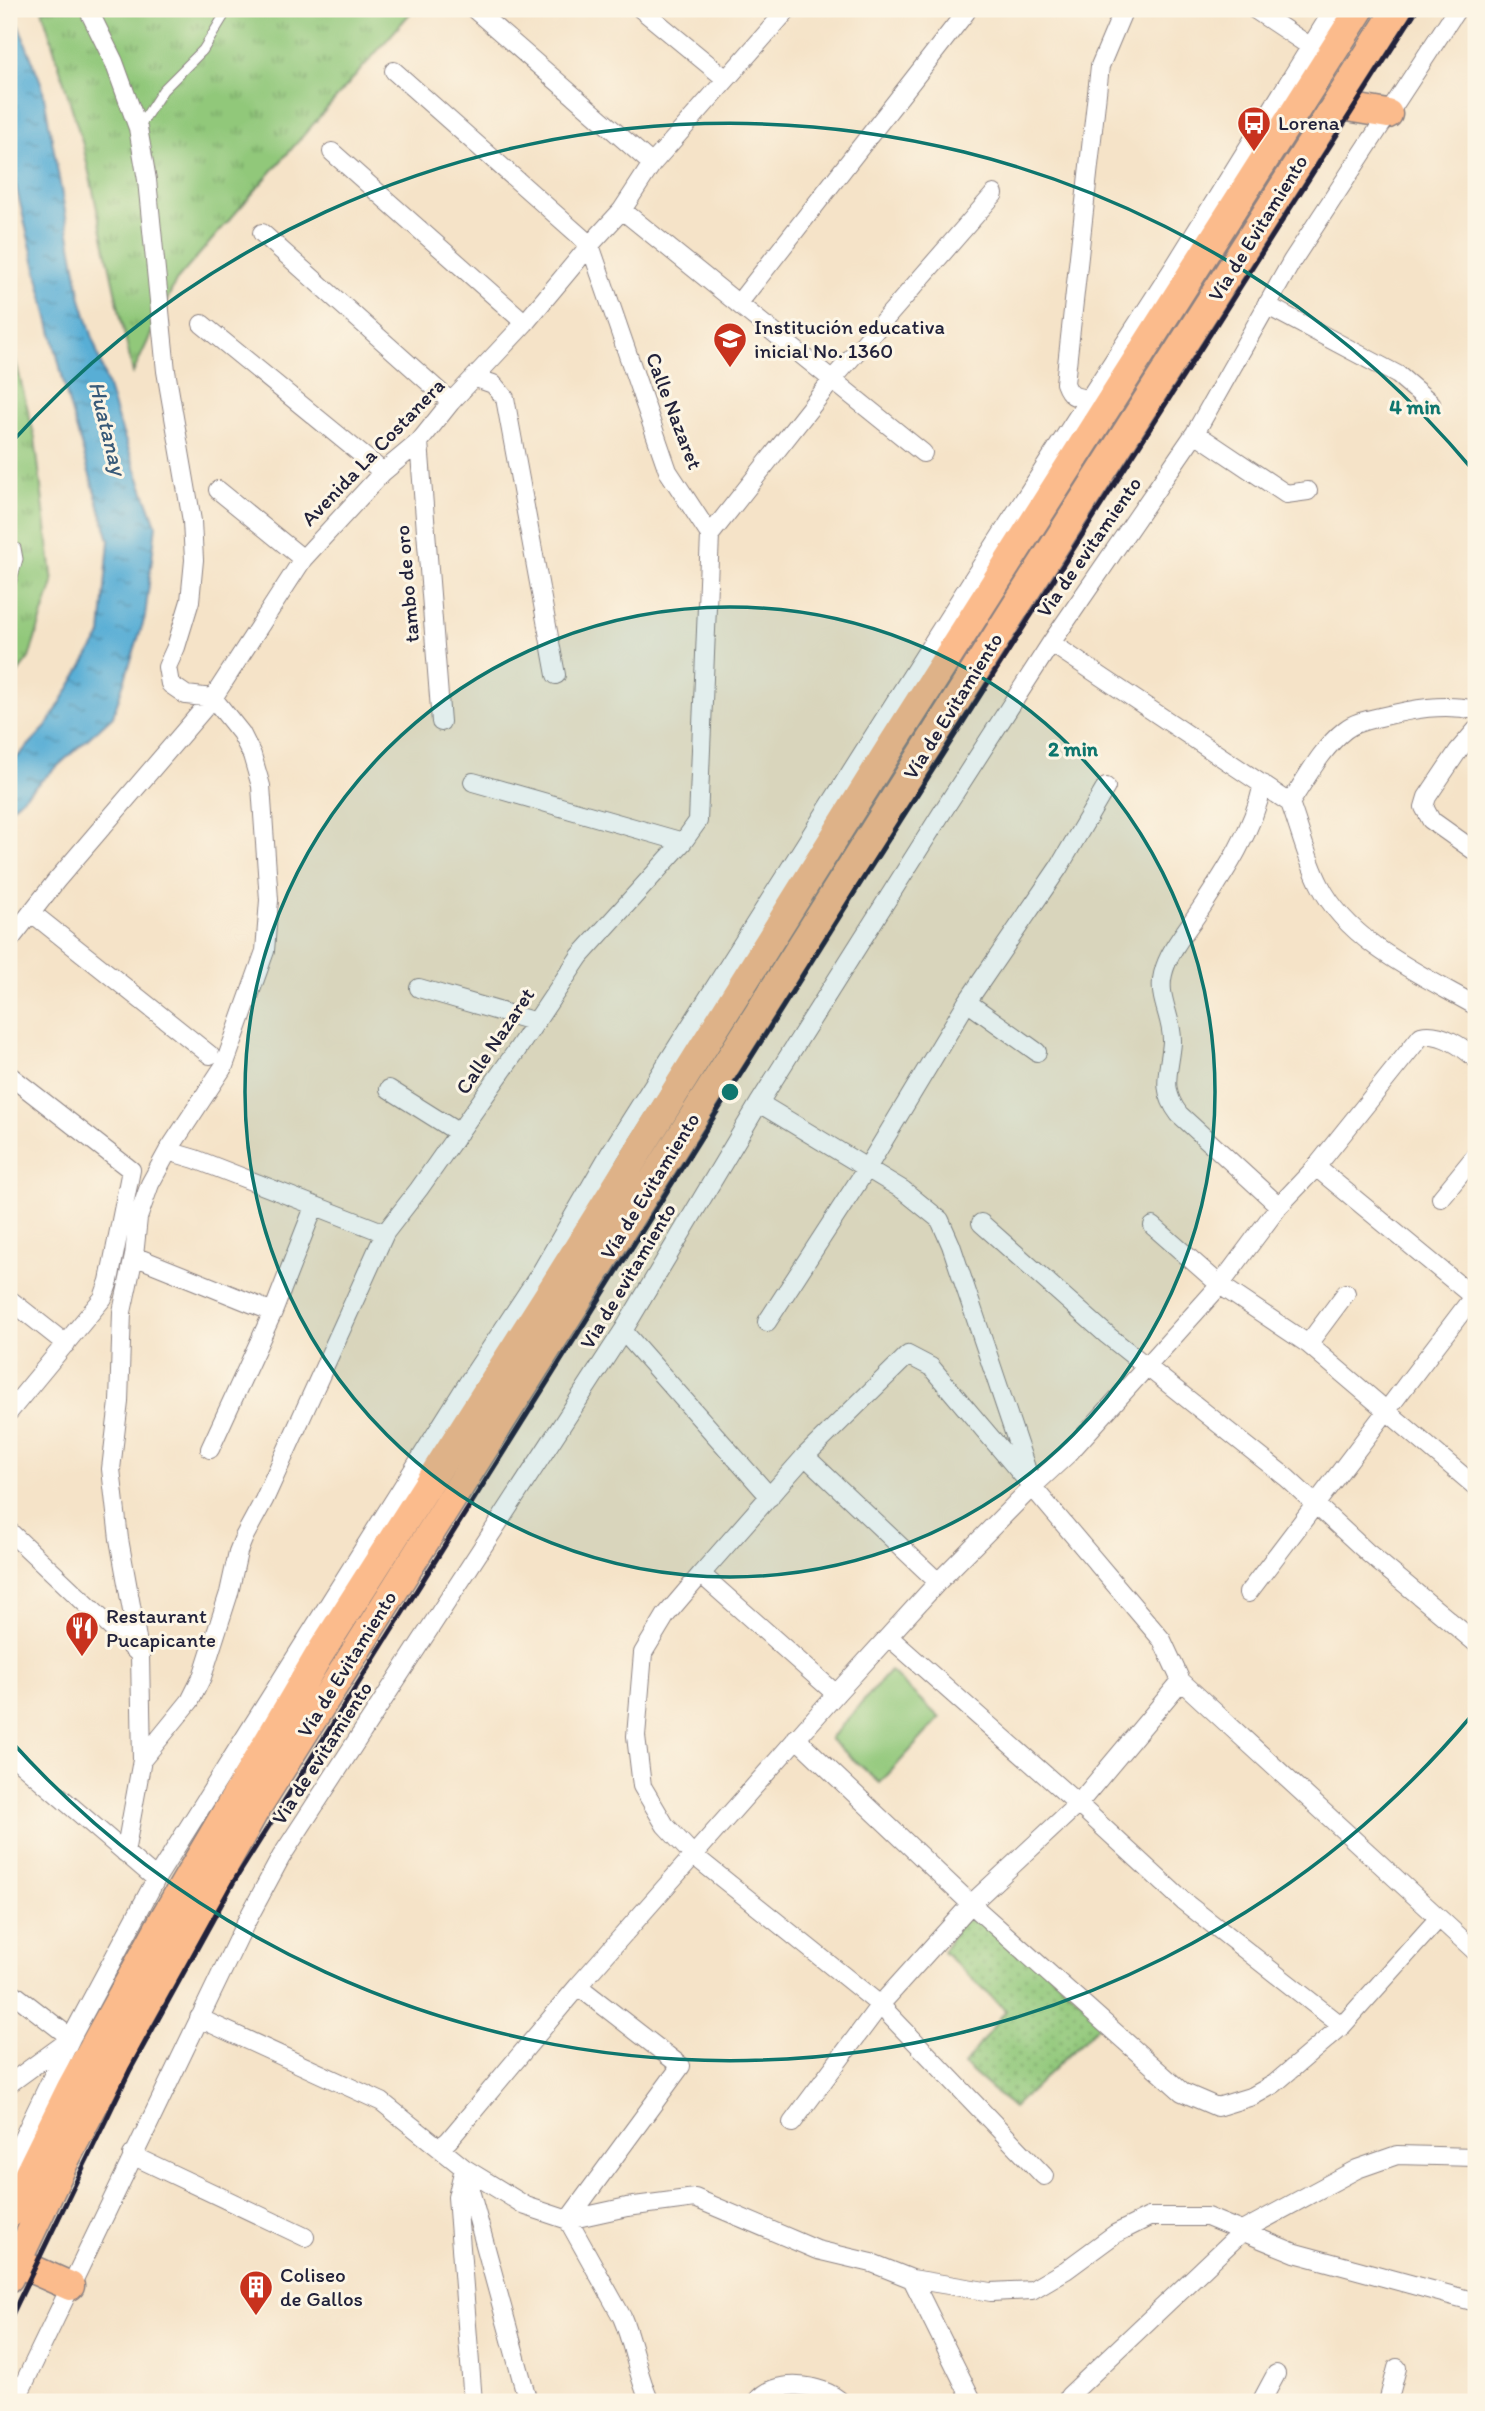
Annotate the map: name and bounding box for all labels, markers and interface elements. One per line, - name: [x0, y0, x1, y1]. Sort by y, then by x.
- bus stop icon: Lorena: [1235, 104, 1273, 153]
- place label: Lorena: [1278, 110, 1340, 135]
- street label: Vía de Evitamiento: [1202, 150, 1313, 306]
- place label: Institución educativa inicial No. 1360: [754, 314, 945, 363]
- school or university icon: Institución educativa inicial No. 1360: [711, 320, 749, 369]
- street label: Calle Nazaret: [641, 349, 708, 473]
- street label: Avenida La Costanera: [296, 373, 450, 531]
- water label: Huatanay: [83, 378, 134, 480]
- text: 4 min: [1389, 394, 1442, 419]
- street label: Via de evitamiento: [1031, 472, 1146, 622]
- street label: tambo de oro: [389, 524, 424, 644]
- street label: Vía de Evitamiento: [897, 628, 1008, 784]
- text: 2 min: [1048, 736, 1099, 761]
- street label: Calle Nazaret: [450, 983, 539, 1099]
- centre of rings: [718, 1080, 742, 1104]
- street label: Vía de Evitamiento: [594, 1108, 705, 1264]
- street label: Via de evitamiento: [574, 1198, 681, 1353]
- street label: Vía de Evitamiento: [291, 1586, 402, 1742]
- place label: Restaurant Pucapicante: [106, 1603, 216, 1652]
- restaurant icon: Restaurant Pucapicante: [63, 1609, 101, 1658]
- street label: Via de evitamiento: [266, 1676, 377, 1829]
- place label: Coliseo de Gallos: [280, 2262, 363, 2311]
- building icon: Coliseo de Gallos: [237, 2268, 275, 2317]

